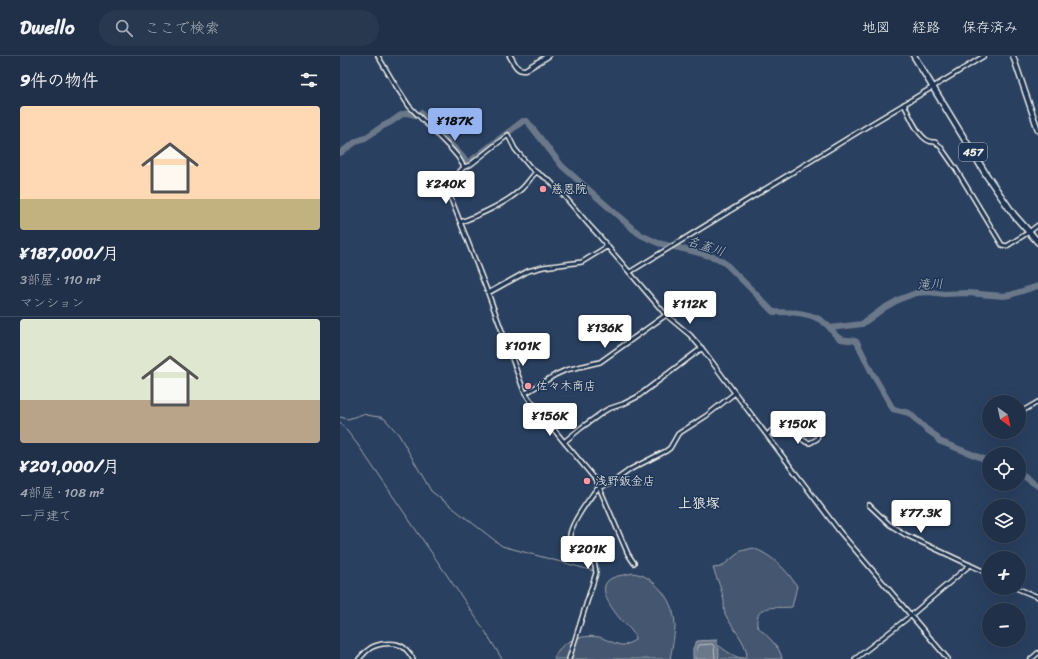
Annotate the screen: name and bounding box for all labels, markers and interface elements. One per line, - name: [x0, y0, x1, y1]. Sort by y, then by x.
- search box: [99, 10, 379, 46]
- text: Dwello: [20, 11, 75, 44]
- text: ここで検索: [145, 15, 220, 41]
- text: 地図: [862, 15, 890, 40]
- text: 経路: [912, 15, 940, 40]
- text: 保存済み: [962, 15, 1018, 40]
- icon: search: [113, 17, 135, 39]
- text: 9件の物件: [20, 65, 98, 95]
- icon: filters: [298, 69, 320, 91]
- pin: ¥187K: [427, 108, 483, 142]
- text: ¥187K: [437, 109, 473, 132]
- icon: home: [134, 132, 206, 204]
- road number: 457: [959, 143, 987, 161]
- pin: ¥240K: [418, 171, 474, 205]
- text: ¥240K: [427, 172, 465, 195]
- place label: 慈恩院: [551, 178, 587, 200]
- marker: 慈恩院: [538, 184, 548, 194]
- water label: 名蓋川: [684, 229, 728, 263]
- text: ¥187,000/月: [20, 238, 119, 268]
- text: 3部屋 · 110 m²: [20, 268, 101, 291]
- water label: 滝川: [917, 272, 943, 296]
- text: マンション: [20, 291, 84, 314]
- pin: ¥112K: [662, 291, 718, 325]
- text: ¥112K: [673, 292, 707, 315]
- pin: ¥136K: [577, 315, 633, 349]
- text: ¥136K: [587, 316, 623, 339]
- pin: ¥101K: [495, 333, 551, 367]
- text: ¥101K: [506, 334, 540, 357]
- icon: home: [134, 345, 206, 417]
- place label: 佐々木商店: [536, 375, 596, 397]
- marker: 佐々木商店: [523, 381, 533, 391]
- north arrow: [982, 395, 1026, 439]
- map controls: [982, 395, 1026, 647]
- pin: ¥156K: [522, 403, 578, 437]
- text: ¥156K: [532, 404, 568, 427]
- pin: ¥150K: [770, 411, 826, 445]
- text: ¥150K: [780, 412, 816, 435]
- button: locate: [982, 447, 1026, 491]
- text: ¥201,000/月: [20, 451, 120, 481]
- place label: 浅野鈑金店: [595, 470, 655, 492]
- marker: 浅野鈑金店: [582, 476, 592, 486]
- text: 4部屋 · 108 m²: [20, 481, 104, 504]
- district label: 上狼塚: [678, 491, 720, 516]
- button: layers: [982, 499, 1026, 543]
- pin: ¥77.3K: [888, 500, 954, 534]
- text: ¥77.3K: [900, 501, 942, 524]
- text: 一戸建て: [20, 504, 72, 527]
- pin: ¥201K: [560, 536, 616, 570]
- text: ¥201K: [570, 537, 606, 560]
- button: +: [982, 551, 1026, 595]
- button: −: [982, 603, 1026, 647]

